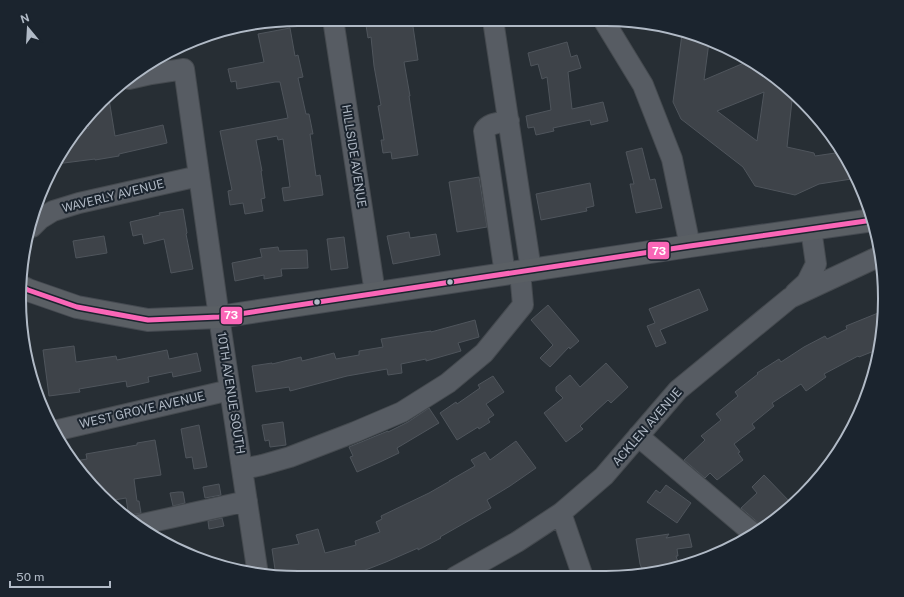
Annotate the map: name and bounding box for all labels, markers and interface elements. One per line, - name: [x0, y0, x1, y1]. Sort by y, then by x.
- north arrow: [8, 8, 48, 48]
- text: N: [19, 11, 31, 26]
- street label: HILLSIDE AVENUE: [339, 103, 369, 209]
- street label: WAVERLY AVENUE: [61, 177, 165, 215]
- line badge: 73: [647, 241, 670, 260]
- text: 73: [652, 245, 666, 257]
- unlabelled marker: [445, 277, 455, 287]
- unlabelled marker: [312, 297, 322, 307]
- line badge: 73: [220, 306, 243, 325]
- text: 73: [224, 309, 238, 321]
- street label: 10TH AVENUE SOUTH: [214, 331, 248, 455]
- street label: ACKLEN AVENUE: [609, 385, 685, 469]
- street label: WEST GROVE AVENUE: [78, 389, 206, 431]
- scale bar: [10, 563, 110, 589]
- text: 50 m: [16, 570, 44, 584]

